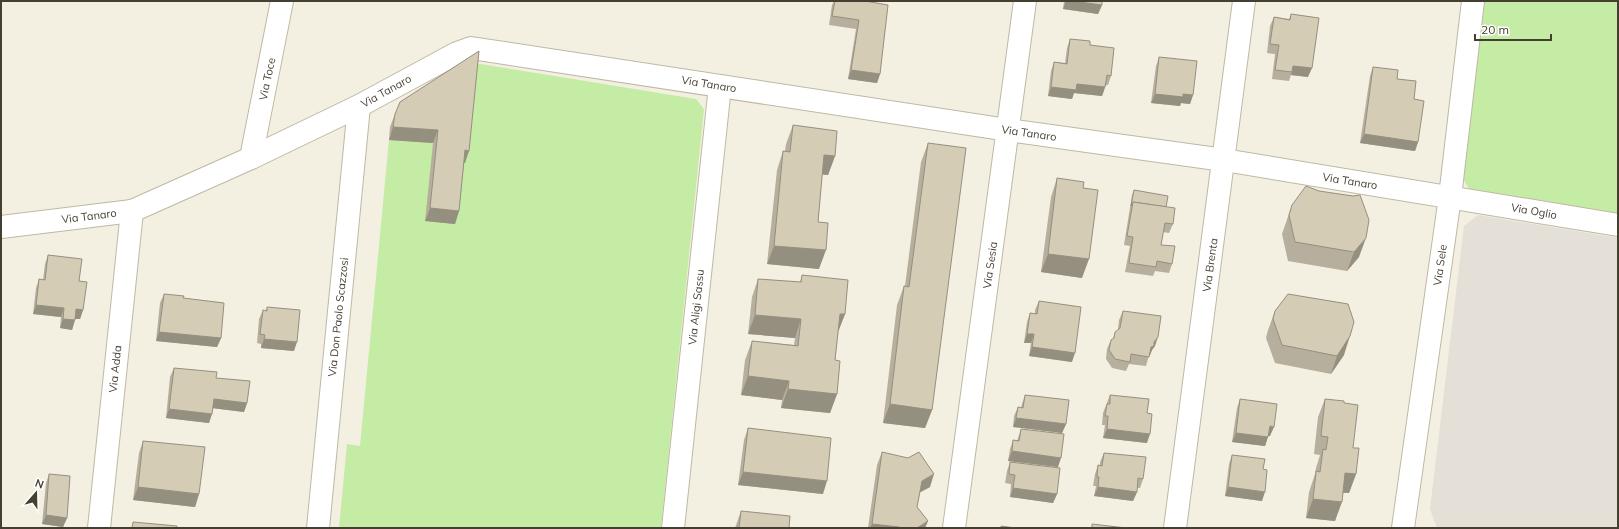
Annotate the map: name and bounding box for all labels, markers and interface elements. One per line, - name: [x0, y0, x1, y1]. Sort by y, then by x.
- scale bar: [1475, 16, 1551, 42]
- text: 20 m: [1481, 22, 1509, 37]
- street label: Via Toce: [256, 56, 278, 102]
- street label: Via Tanaro: [358, 71, 414, 111]
- street label: Via Tanaro: [681, 73, 737, 95]
- street label: Via Tanaro: [1001, 122, 1057, 144]
- street label: Via Tanaro: [1322, 170, 1378, 192]
- street label: Via Oglio: [1510, 200, 1558, 222]
- street label: Via Tanaro: [61, 206, 117, 226]
- street label: Via Brenta: [1199, 237, 1221, 293]
- street label: Via Sesia: [980, 241, 1000, 289]
- street label: Via Sele: [1430, 244, 1450, 286]
- street label: Via Don Paolo Scazzosi: [325, 257, 351, 377]
- street label: Via Aligi Sassu: [685, 269, 707, 345]
- street label: Via Adda: [106, 345, 124, 393]
- north arrow: [16, 473, 56, 513]
- text: N: [33, 476, 46, 492]

